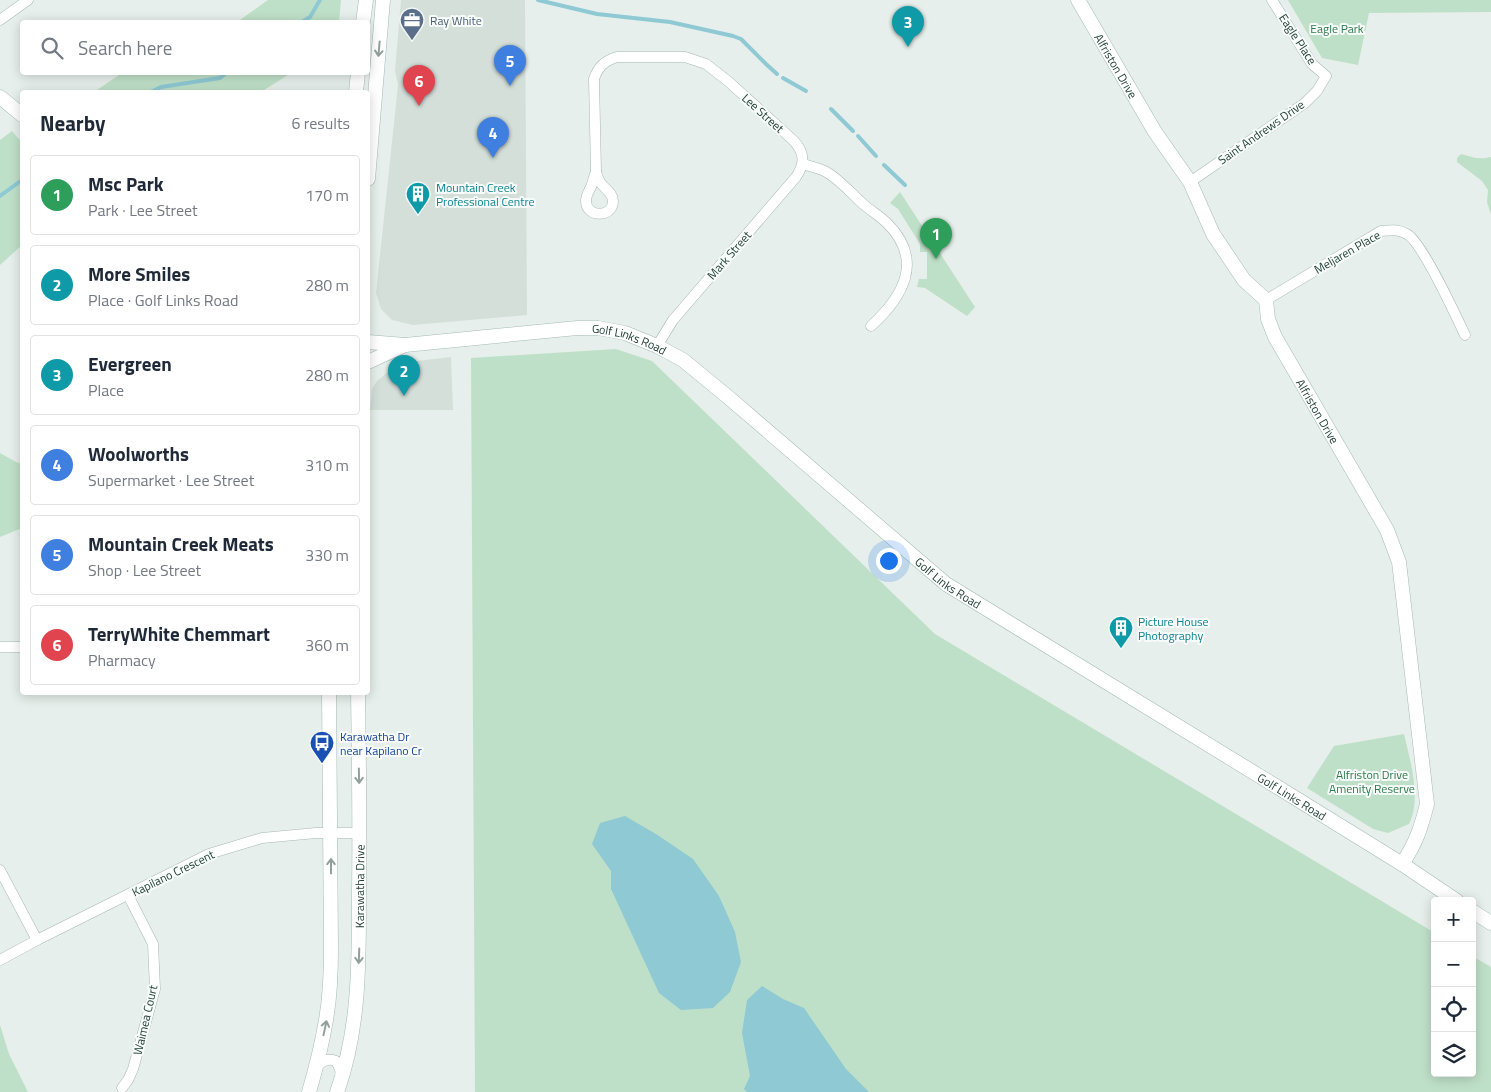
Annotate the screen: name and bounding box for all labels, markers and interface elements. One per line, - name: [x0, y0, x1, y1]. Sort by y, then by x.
- pin: 3: [892, 6, 924, 47]
- office icon: Ray White: [399, 7, 425, 41]
- street label: Eagle Place: [1274, 10, 1322, 68]
- place label: Ray White: [430, 11, 482, 30]
- park label: Eagle Park: [1310, 19, 1364, 38]
- search box: [20, 20, 370, 75]
- street label: Alfriston Drive: [1090, 30, 1143, 102]
- text: Search here: [78, 33, 172, 62]
- icon: search: [38, 34, 66, 62]
- one-way arrow: [375, 40, 384, 56]
- pin: 5: [494, 45, 526, 86]
- pin: 6: [403, 65, 435, 106]
- street label: Lee Street: [738, 89, 789, 138]
- street label: Saint Andrews Drive: [1214, 95, 1308, 169]
- text: Nearby: [40, 107, 105, 139]
- text: 6 results: [291, 111, 350, 135]
- pin: 4: [477, 117, 509, 158]
- text: Msc Park: [88, 169, 164, 198]
- place label: Mountain Creek Professional Centre: [436, 178, 535, 211]
- building icon: Mountain Creek Professional Centre: [405, 181, 431, 215]
- text: 1: [53, 183, 61, 207]
- text: 170 m: [305, 183, 349, 207]
- text: Park · Lee Street: [88, 198, 198, 222]
- pin: 1: [920, 218, 952, 259]
- street label: Meljaren Place: [1310, 225, 1384, 279]
- street label: Mark Street: [702, 226, 756, 284]
- text: More Smiles: [88, 259, 190, 288]
- text: 2: [53, 273, 61, 297]
- text: 280 m: [305, 273, 349, 297]
- text: Place · Golf Links Road: [88, 288, 239, 312]
- street label: Golf Links Road: [592, 319, 670, 359]
- text: Evergreen: [88, 349, 172, 378]
- pin: 2: [388, 355, 420, 396]
- text: 3: [53, 363, 61, 387]
- text: 280 m: [305, 363, 349, 387]
- street label: Alfriston Drive: [1292, 375, 1344, 447]
- text: Place: [88, 378, 124, 402]
- text: Woolworths: [88, 439, 189, 468]
- text: 4: [53, 453, 61, 477]
- text: 310 m: [305, 453, 349, 477]
- text: Supermarket · Lee Street: [88, 468, 254, 492]
- text: Mountain Creek Meats: [88, 529, 274, 558]
- text: 5: [53, 543, 61, 567]
- text: 330 m: [305, 543, 349, 567]
- your location: [876, 548, 902, 574]
- street label: Golf Links Road: [911, 552, 985, 613]
- text: Shop · Lee Street: [88, 558, 201, 582]
- place label: Picture House Photography: [1138, 612, 1209, 645]
- building icon: Picture House Photography: [1108, 615, 1134, 649]
- text: TerryWhite Chemmart: [88, 619, 270, 648]
- text: 6: [53, 633, 61, 657]
- text: 360 m: [305, 633, 349, 657]
- text: Pharmacy: [88, 648, 156, 672]
- place label: Karawatha Dr near Kapilano Cr: [340, 727, 422, 760]
- bus stop icon: Karawatha Dr near Kapilano Cr: [309, 730, 335, 764]
- park label: Alfriston Drive Amenity Reserve: [1329, 765, 1415, 798]
- one-way arrow: [354, 768, 364, 784]
- street label: Golf Links Road: [1254, 768, 1330, 825]
- street label: Kapilano Crescent: [128, 844, 218, 901]
- street label: Karawatha Drive: [349, 844, 369, 928]
- one-way arrow: [326, 858, 336, 874]
- map controls: [1431, 897, 1476, 1077]
- button: +: [1431, 897, 1476, 942]
- button: −: [1431, 942, 1476, 987]
- one-way arrow: [354, 948, 364, 964]
- street label: Waimea Court: [128, 982, 162, 1057]
- button: locate: [1431, 987, 1476, 1032]
- one-way arrow: [320, 1020, 330, 1036]
- button: layers: [1431, 1032, 1476, 1077]

